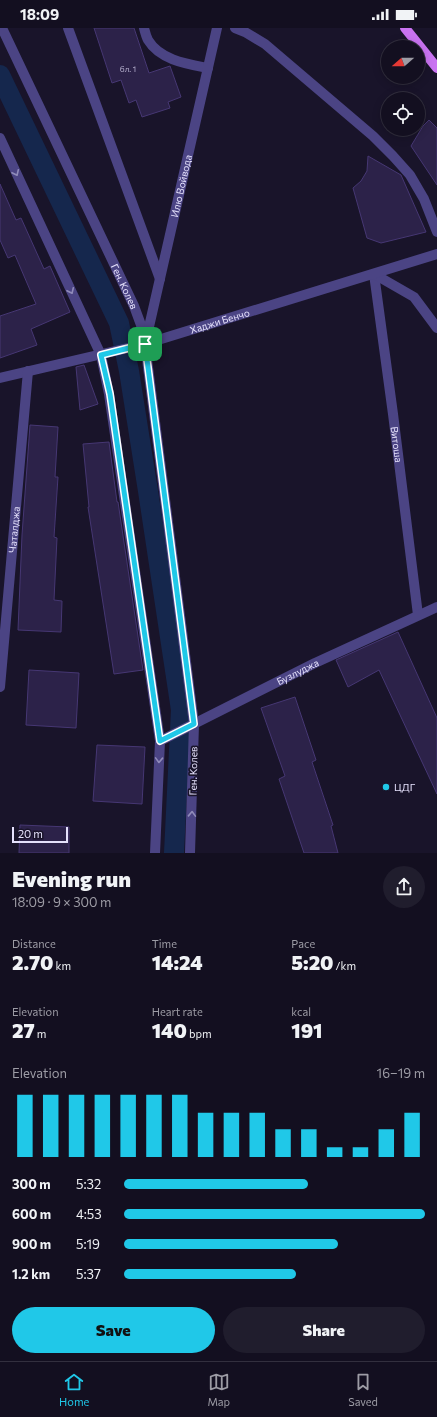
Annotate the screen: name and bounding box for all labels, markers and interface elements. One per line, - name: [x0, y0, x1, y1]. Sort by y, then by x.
- text: 18:09: [20, 5, 59, 23]
- north arrow: [381, 40, 425, 84]
- map controls: [381, 40, 425, 136]
- house number: бл. 1: [120, 64, 136, 74]
- button: locate: [381, 92, 425, 136]
- street label: Илю Войвода: [168, 153, 194, 218]
- one-way arrow: [11, 169, 19, 177]
- street label: Ген. Колев: [109, 262, 141, 311]
- one-way arrow: [66, 287, 74, 294]
- street label: Хаджи Бенчо: [188, 306, 251, 336]
- pin: [128, 327, 162, 361]
- icon: arrive: [134, 333, 156, 355]
- street label: Витоша: [389, 426, 405, 463]
- street label: Чаталджа: [6, 506, 22, 553]
- street label: Бузлуджа: [274, 656, 321, 687]
- street label: Ген. Колев: [187, 747, 199, 795]
- one-way arrow: [155, 757, 163, 763]
- place label: ЦДГ: [394, 781, 416, 793]
- marker: ЦДГ: [381, 782, 391, 792]
- one-way arrow: [187, 811, 196, 817]
- scale bar: [12, 825, 68, 844]
- text: 20 m: [18, 827, 43, 840]
- text: Evening run: [12, 865, 131, 892]
- button: share: [383, 866, 425, 908]
- text: 18:09 · 9 × 300 m: [12, 894, 111, 910]
- text: Distance: [12, 937, 56, 950]
- text: Time: [152, 937, 177, 950]
- text: Pace: [291, 937, 315, 950]
- text: 2.70: [12, 950, 53, 974]
- text: 14:24: [152, 950, 203, 974]
- text: 5:20: [291, 950, 334, 974]
- text: km: [53, 959, 71, 972]
- text: /km: [334, 959, 356, 972]
- text: Elevation: [12, 1005, 58, 1018]
- text: Heart rate: [152, 1005, 203, 1018]
- text: kcal: [291, 1005, 311, 1018]
- text: 27: [12, 1018, 35, 1042]
- text: 140: [152, 1018, 187, 1042]
- text: 191: [291, 1018, 322, 1042]
- text: m: [35, 1027, 46, 1040]
- text: bpm: [187, 1027, 212, 1040]
- text: Elevation: [12, 1065, 67, 1081]
- text: 16–19 m: [377, 1065, 425, 1081]
- text: 300 m: [12, 1176, 51, 1192]
- text: 5:32: [76, 1176, 101, 1192]
- text: 600 m: [12, 1206, 51, 1222]
- text: 4:53: [76, 1206, 102, 1222]
- text: 900 m: [12, 1236, 51, 1252]
- text: 5:19: [76, 1236, 100, 1252]
- text: 1.2 km: [12, 1266, 50, 1282]
- text: 5:37: [76, 1266, 101, 1282]
- button: Save: [12, 1307, 215, 1353]
- button: Share: [223, 1307, 425, 1353]
- tab: Home: [59, 1371, 89, 1408]
- tab: Map: [207, 1371, 230, 1408]
- tab: Saved: [348, 1371, 378, 1408]

